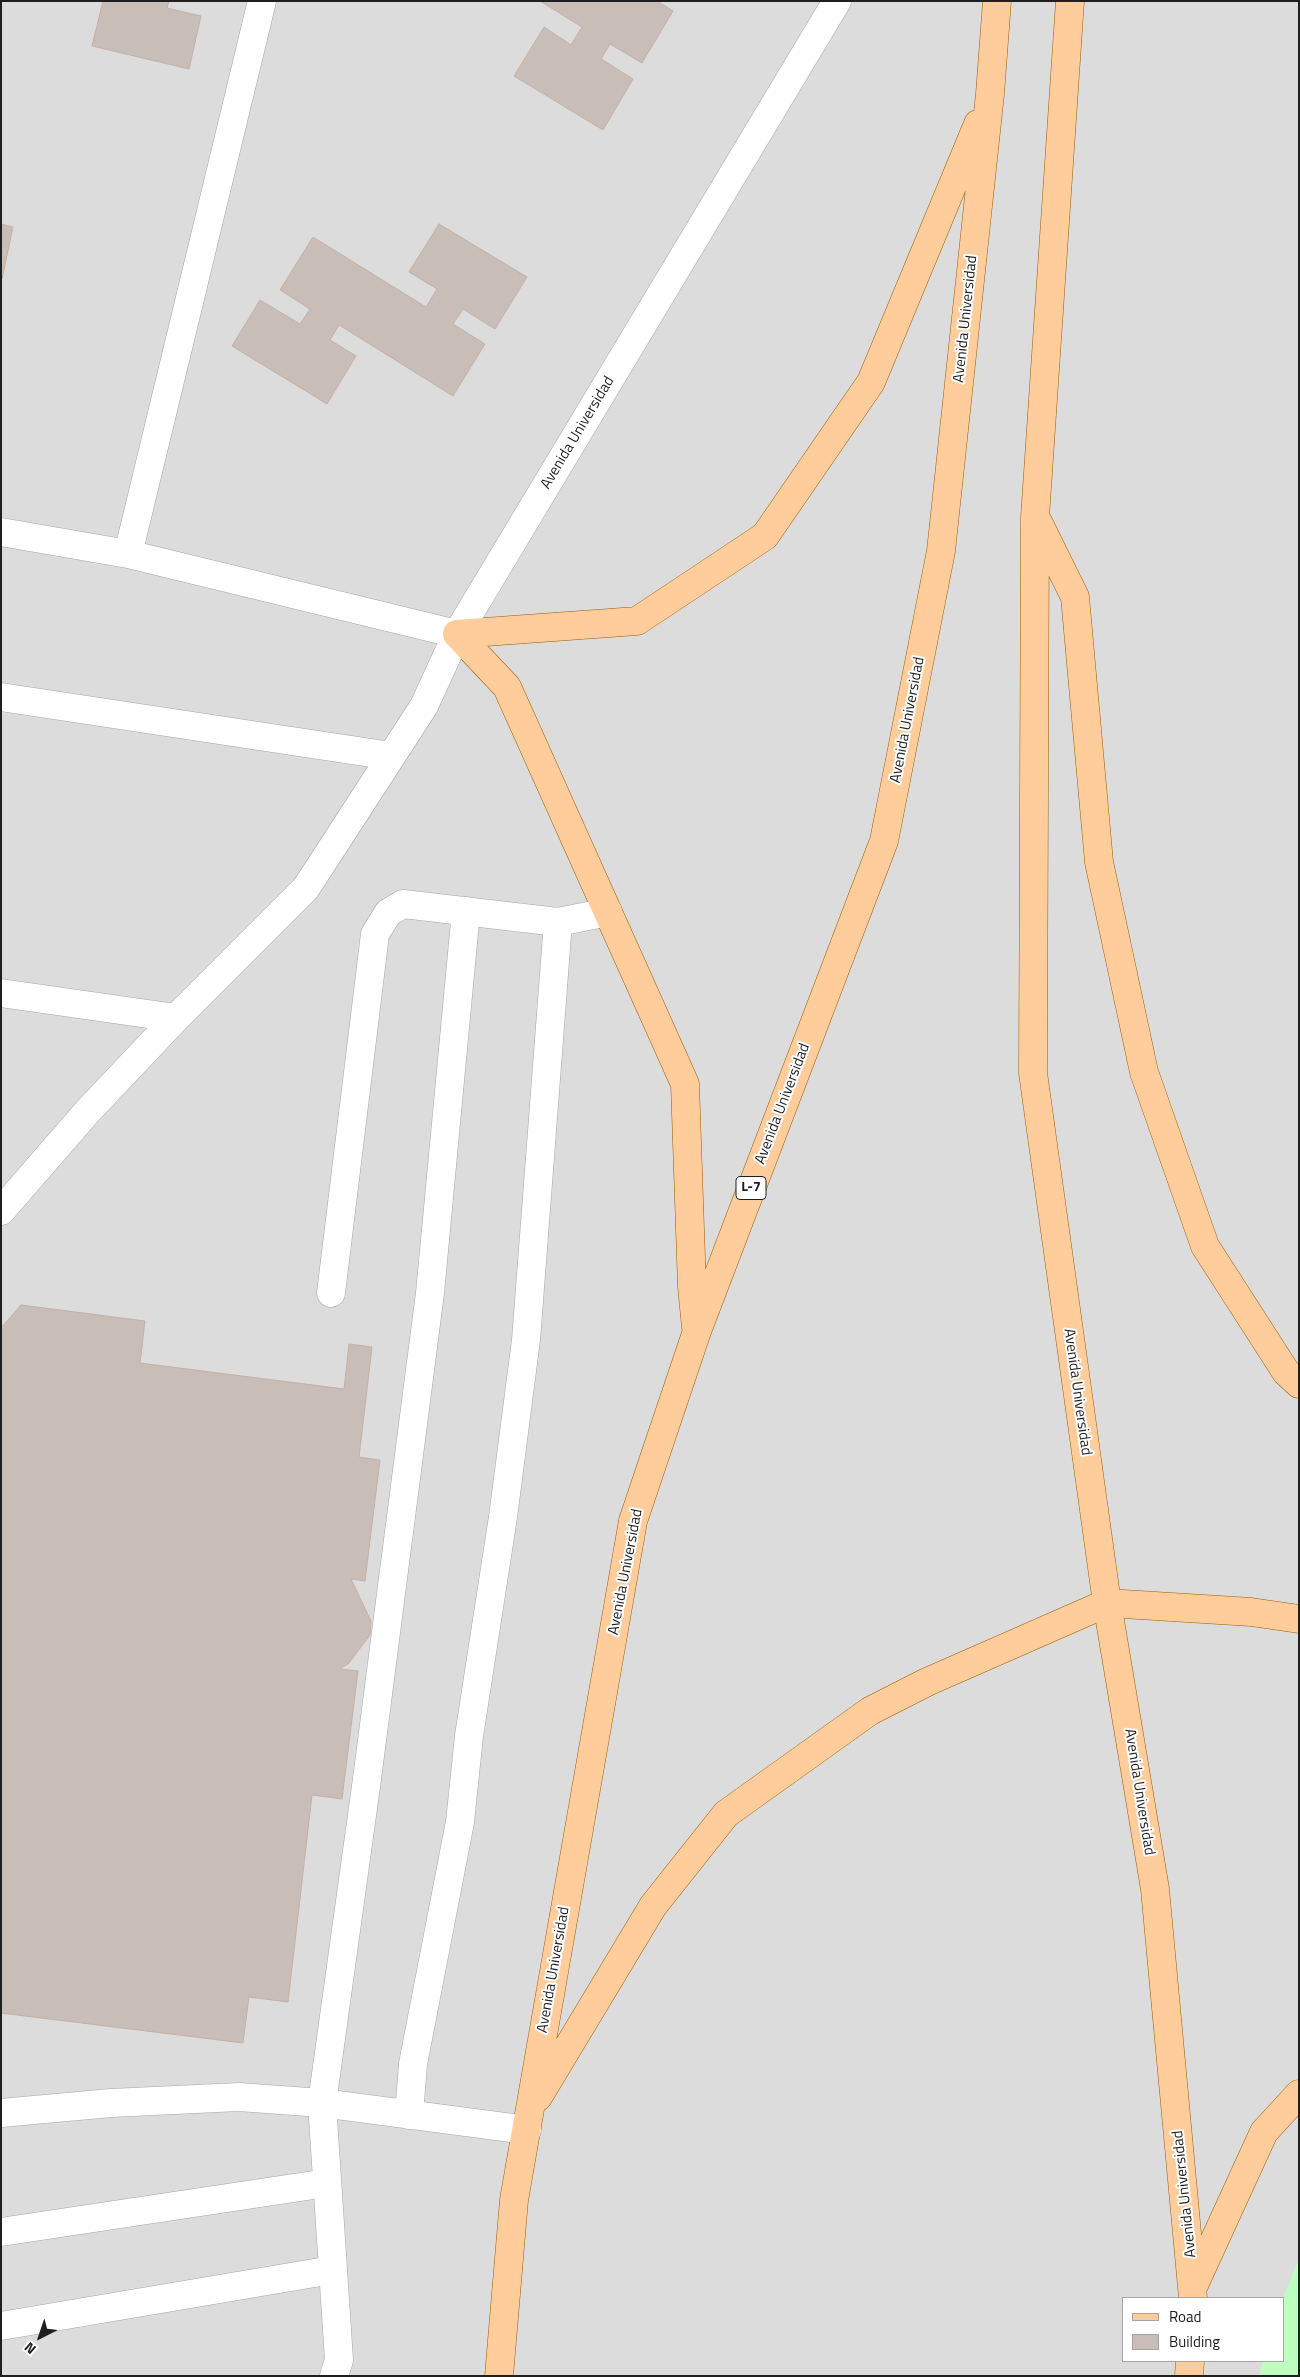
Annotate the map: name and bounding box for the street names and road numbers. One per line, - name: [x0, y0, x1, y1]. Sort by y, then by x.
- street label: Avenida Universidad: [950, 254, 982, 384]
- street label: Avenida Universidad: [537, 374, 619, 492]
- street label: Avenida Universidad: [887, 656, 929, 784]
- street label: Avenida Universidad: [752, 1041, 814, 1167]
- road number: L-7: [736, 1176, 766, 1200]
- street label: Avenida Universidad: [1059, 1327, 1095, 1457]
- street label: Avenida Universidad: [605, 1508, 647, 1636]
- street label: Avenida Universidad: [1120, 1727, 1158, 1857]
- street label: Avenida Universidad: [534, 1905, 574, 2035]
- street label: Avenida Universidad: [1169, 2129, 1201, 2259]

